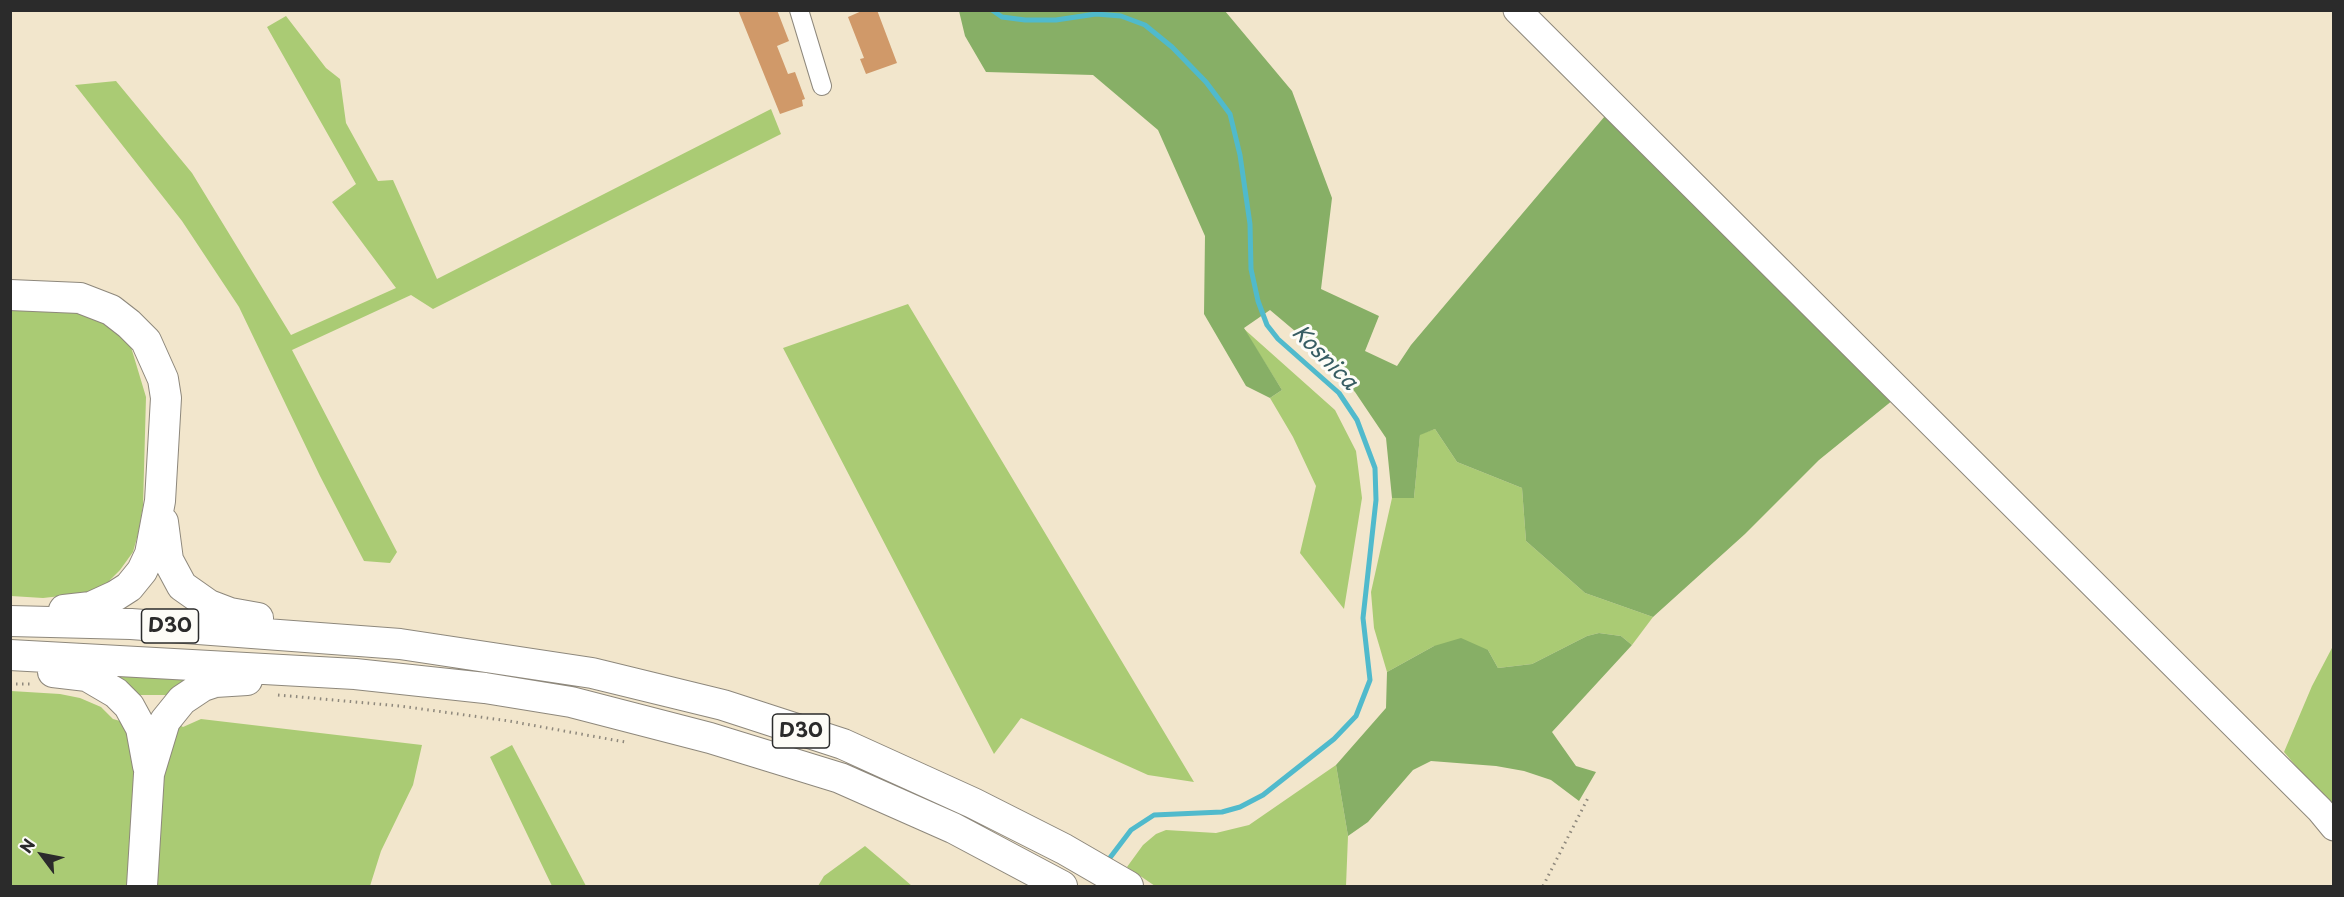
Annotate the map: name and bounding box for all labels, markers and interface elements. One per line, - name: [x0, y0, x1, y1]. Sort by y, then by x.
- water label: Kosnica: [1286, 320, 1362, 396]
- road number: D30: [142, 609, 198, 643]
- road number: D30: [772, 714, 830, 748]
- north arrow: [12, 825, 72, 885]
- text: N: [13, 834, 40, 857]

